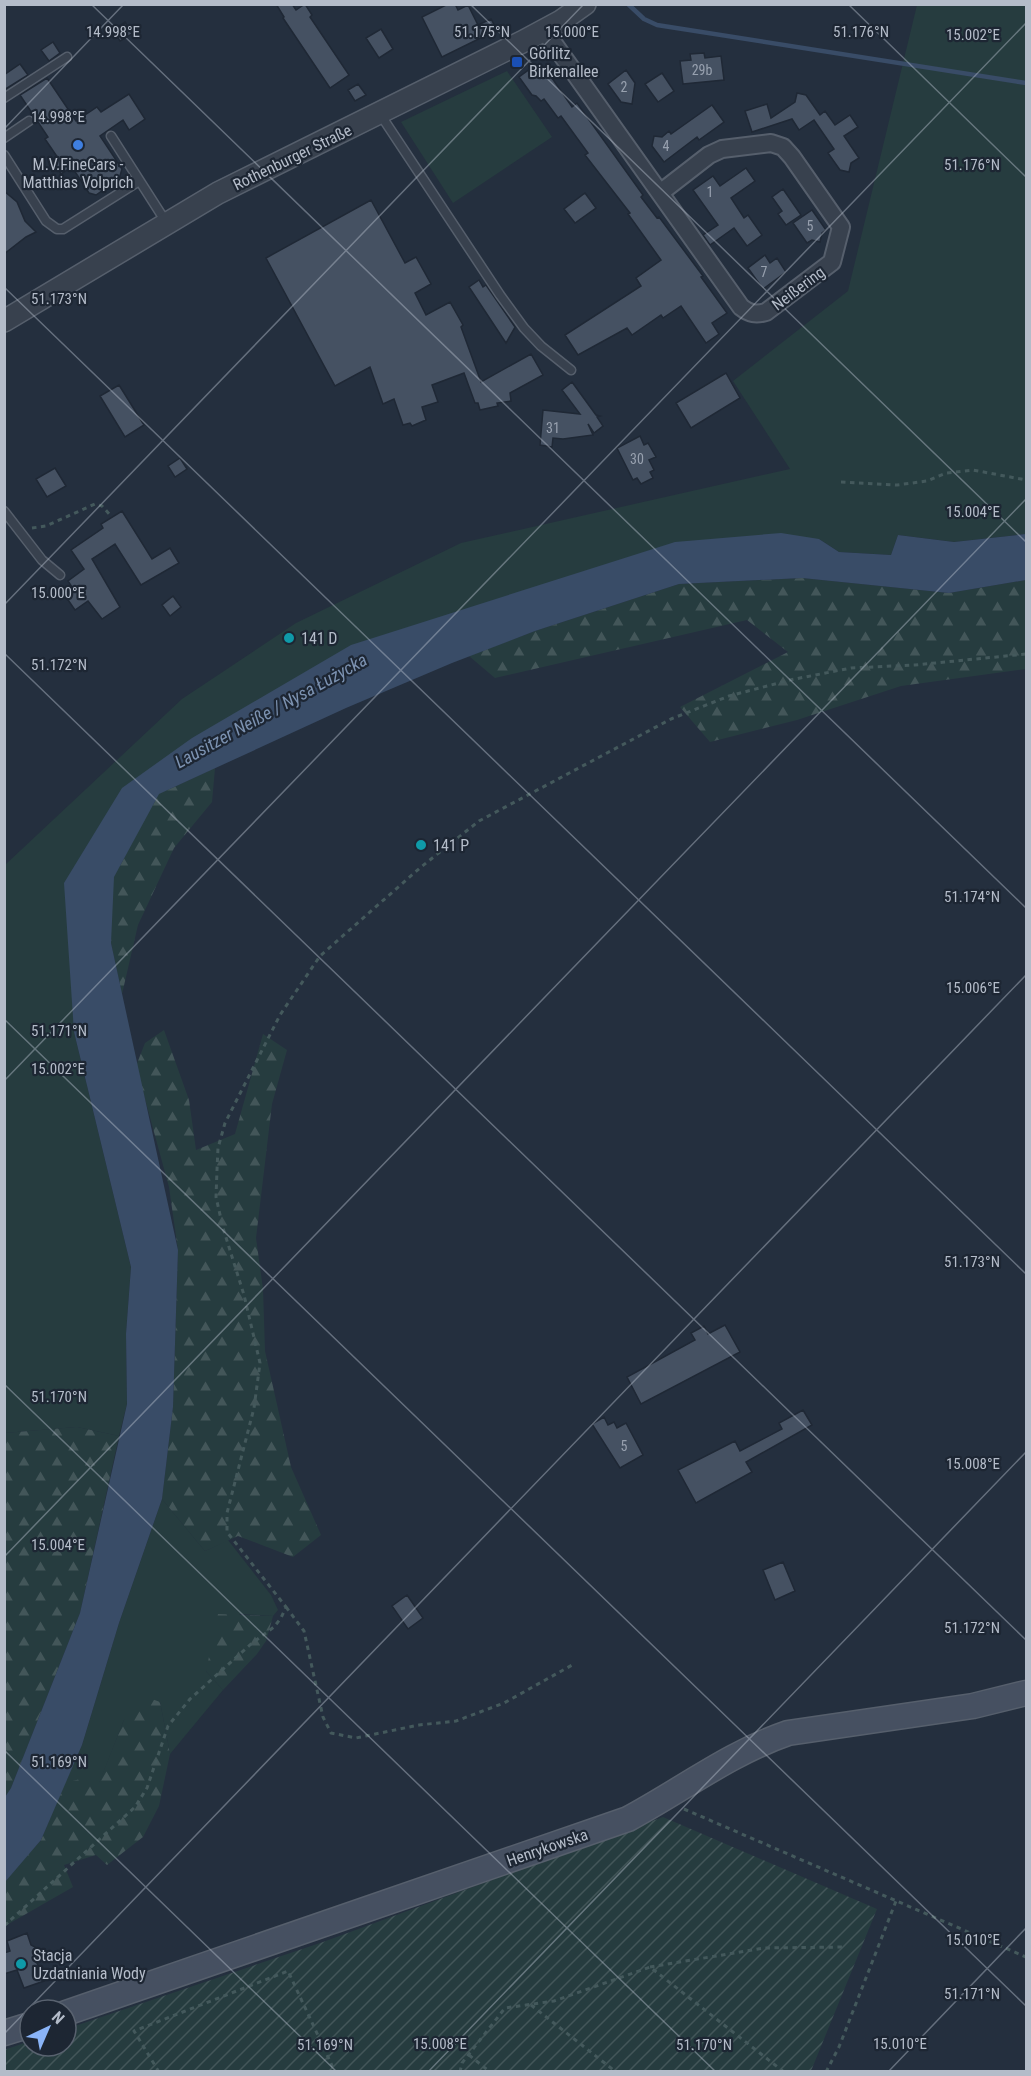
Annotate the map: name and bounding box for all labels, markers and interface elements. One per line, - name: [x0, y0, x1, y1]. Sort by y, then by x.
- text: 14.998°E: [86, 23, 140, 41]
- text: 51.175°N: [454, 23, 510, 41]
- text: 15.000°E: [545, 23, 599, 41]
- text: 51.176°N: [833, 23, 889, 41]
- text: 15.002°E: [946, 26, 1000, 44]
- place label: Görlitz Birkenallee: [529, 44, 599, 81]
- marker: Görlitz Birkenallee: [510, 55, 524, 69]
- house number: 29b: [692, 62, 712, 78]
- house number: 2: [621, 79, 628, 95]
- text: 14.998°E: [31, 108, 85, 126]
- street label: Rothenburger Straße: [230, 120, 355, 194]
- marker: M.V.FineCars - Matthias Volprich: [71, 138, 85, 152]
- house number: 4: [663, 138, 670, 154]
- place label: M.V.FineCars - Matthias Volprich: [22, 155, 134, 192]
- text: 51.176°N: [944, 156, 1000, 174]
- house number: 1: [707, 184, 713, 200]
- house number: 5: [807, 218, 814, 234]
- street label: Neißering: [768, 262, 828, 314]
- house number: 7: [761, 264, 768, 280]
- text: 51.173°N: [31, 290, 87, 308]
- house number: 31: [546, 420, 560, 436]
- house number: 30: [630, 451, 644, 467]
- text: 15.004°E: [946, 503, 1000, 521]
- text: 15.000°E: [31, 584, 85, 602]
- place label: 141 D: [301, 629, 338, 648]
- marker: 141 D: [282, 631, 296, 645]
- water label: Lausitzer Neiße / Nysa Łużycka: [171, 649, 371, 772]
- text: 51.172°N: [31, 656, 87, 674]
- place label: 141 P: [433, 836, 469, 855]
- marker: 141 P: [414, 838, 428, 852]
- text: 51.174°N: [944, 888, 1000, 906]
- text: 15.006°E: [946, 979, 1000, 997]
- text: 51.171°N: [31, 1022, 87, 1040]
- text: 15.002°E: [31, 1060, 85, 1078]
- text: 51.173°N: [944, 1253, 1000, 1271]
- text: 51.170°N: [31, 1388, 87, 1406]
- house number: 5: [621, 1438, 628, 1454]
- text: 15.008°E: [946, 1455, 1000, 1473]
- text: 15.004°E: [31, 1536, 85, 1554]
- text: 51.172°N: [944, 1619, 1000, 1637]
- text: 51.169°N: [31, 1753, 87, 1771]
- street label: Henrykowska: [504, 1825, 590, 1870]
- text: 15.010°E: [946, 1931, 1000, 1949]
- place label: Stacja Uzdatniania Wody: [33, 1946, 146, 1983]
- marker: Stacja Uzdatniania Wody: [14, 1957, 28, 1971]
- text: 51.171°N: [944, 1985, 1000, 2003]
- north arrow: [18, 1998, 78, 2058]
- text: N: [48, 2007, 68, 2028]
- text: 15.008°E: [413, 2035, 467, 2053]
- text: 15.010°E: [873, 2035, 927, 2053]
- text: 51.169°N: [297, 2036, 353, 2054]
- text: 51.170°N: [676, 2036, 732, 2054]

